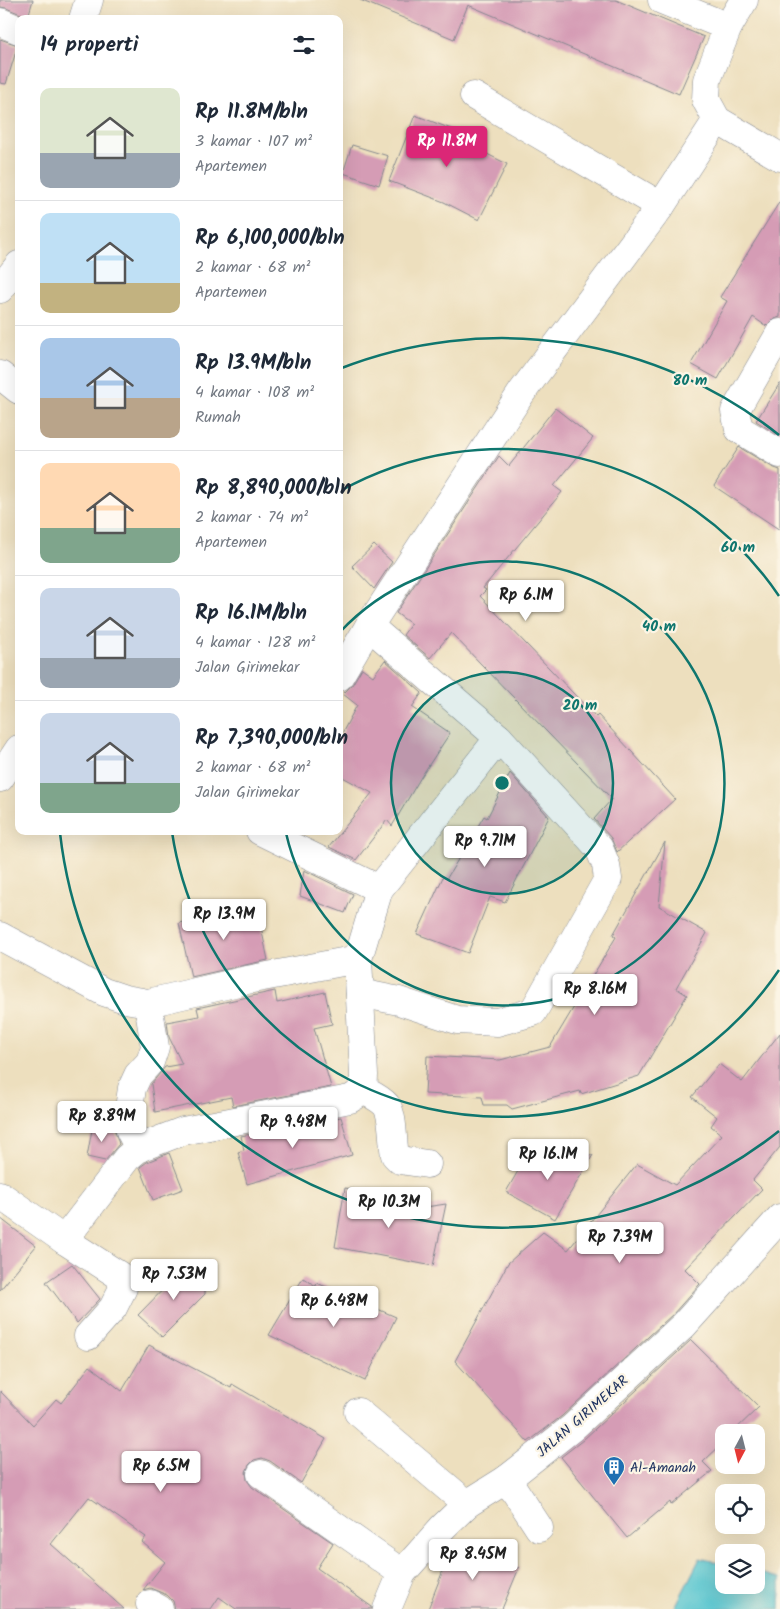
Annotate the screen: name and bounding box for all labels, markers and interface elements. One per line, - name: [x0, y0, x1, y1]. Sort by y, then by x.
- text: 14 properti: [40, 29, 138, 62]
- icon: filters: [290, 31, 318, 59]
- text: Rp 11.8M/bln: [195, 96, 308, 129]
- icon: home: [80, 108, 140, 168]
- pin: Rp 11.8M: [395, 126, 499, 168]
- text: 3 kamar · 107 m²: [195, 129, 312, 154]
- text: Rp 11.8M: [417, 129, 477, 154]
- text: Apartemen: [195, 154, 267, 179]
- text: Rp 6,100,000/bln: [195, 222, 345, 255]
- icon: home: [80, 233, 140, 293]
- text: 2 kamar · 68 m²: [195, 255, 311, 280]
- text: Apartemen: [195, 280, 267, 305]
- text: Rp 13.9M/bln: [195, 347, 311, 380]
- icon: home: [80, 358, 140, 418]
- text: 80 m: [673, 369, 707, 393]
- text: 4 kamar · 108 m²: [195, 380, 314, 405]
- text: Rumah: [195, 405, 241, 430]
- text: Rp 8,890,000/bln: [195, 472, 352, 505]
- icon: home: [80, 483, 140, 543]
- text: 2 kamar · 74 m²: [195, 505, 308, 530]
- text: Apartemen: [195, 530, 267, 555]
- text: 60 m: [721, 536, 755, 560]
- pin: Rp 6.1M: [480, 580, 572, 622]
- text: Rp 6.1M: [499, 583, 553, 608]
- text: Rp 16.1M/bln: [195, 597, 307, 630]
- icon: home: [80, 608, 140, 668]
- text: 40 m: [642, 615, 676, 639]
- text: 4 kamar · 128 m²: [195, 630, 315, 655]
- text: Jalan Girimekar: [195, 655, 299, 680]
- text: 20 m: [563, 694, 597, 718]
- text: Rp 7,390,000/bln: [195, 722, 348, 755]
- icon: home: [80, 733, 140, 793]
- text: 2 kamar · 68 m²: [195, 755, 311, 780]
- centre of rings: [493, 774, 511, 792]
- text: Jalan Girimekar: [195, 780, 299, 805]
- pin: Rp 9.71M: [433, 826, 537, 868]
- text: Rp 9.71M: [455, 829, 515, 854]
- pin: Rp 13.9M: [172, 898, 276, 941]
- text: Rp 13.9M: [193, 902, 255, 927]
- pin: Rp 8.16M: [543, 974, 647, 1016]
- text: Rp 8.16M: [563, 977, 627, 1002]
- pin: Rp 8.89M: [50, 1100, 154, 1143]
- text: Rp 8.89M: [68, 1104, 136, 1129]
- pin: Rp 9.48M: [241, 1106, 345, 1149]
- text: Rp 9.48M: [260, 1110, 326, 1135]
- pin: Rp 16.1M: [496, 1138, 600, 1181]
- text: Rp 16.1M: [519, 1142, 577, 1167]
- pin: Rp 10.3M: [337, 1186, 441, 1229]
- text: Rp 10.3M: [358, 1190, 420, 1215]
- pin: Rp 7.39M: [568, 1222, 672, 1264]
- text: Rp 7.39M: [588, 1225, 652, 1250]
- pin: Rp 7.53M: [122, 1258, 226, 1301]
- text: Rp 7.53M: [142, 1262, 206, 1287]
- pin: Rp 6.48M: [282, 1286, 386, 1328]
- text: Rp 6.48M: [300, 1289, 368, 1314]
- street label: JALAN GIRIMEKAR: [532, 1370, 634, 1463]
- north arrow: [715, 1424, 765, 1474]
- map controls: [715, 1424, 765, 1594]
- pin: Rp 6.5M: [115, 1450, 207, 1493]
- text: Rp 6.5M: [132, 1454, 190, 1479]
- building icon: Al-Amanah: [602, 1455, 626, 1486]
- place label: Al-Amanah: [630, 1457, 696, 1479]
- button: locate: [715, 1484, 765, 1534]
- pin: Rp 8.45M: [421, 1538, 525, 1581]
- text: Rp 8.45M: [440, 1542, 506, 1567]
- button: layers: [715, 1544, 765, 1594]

